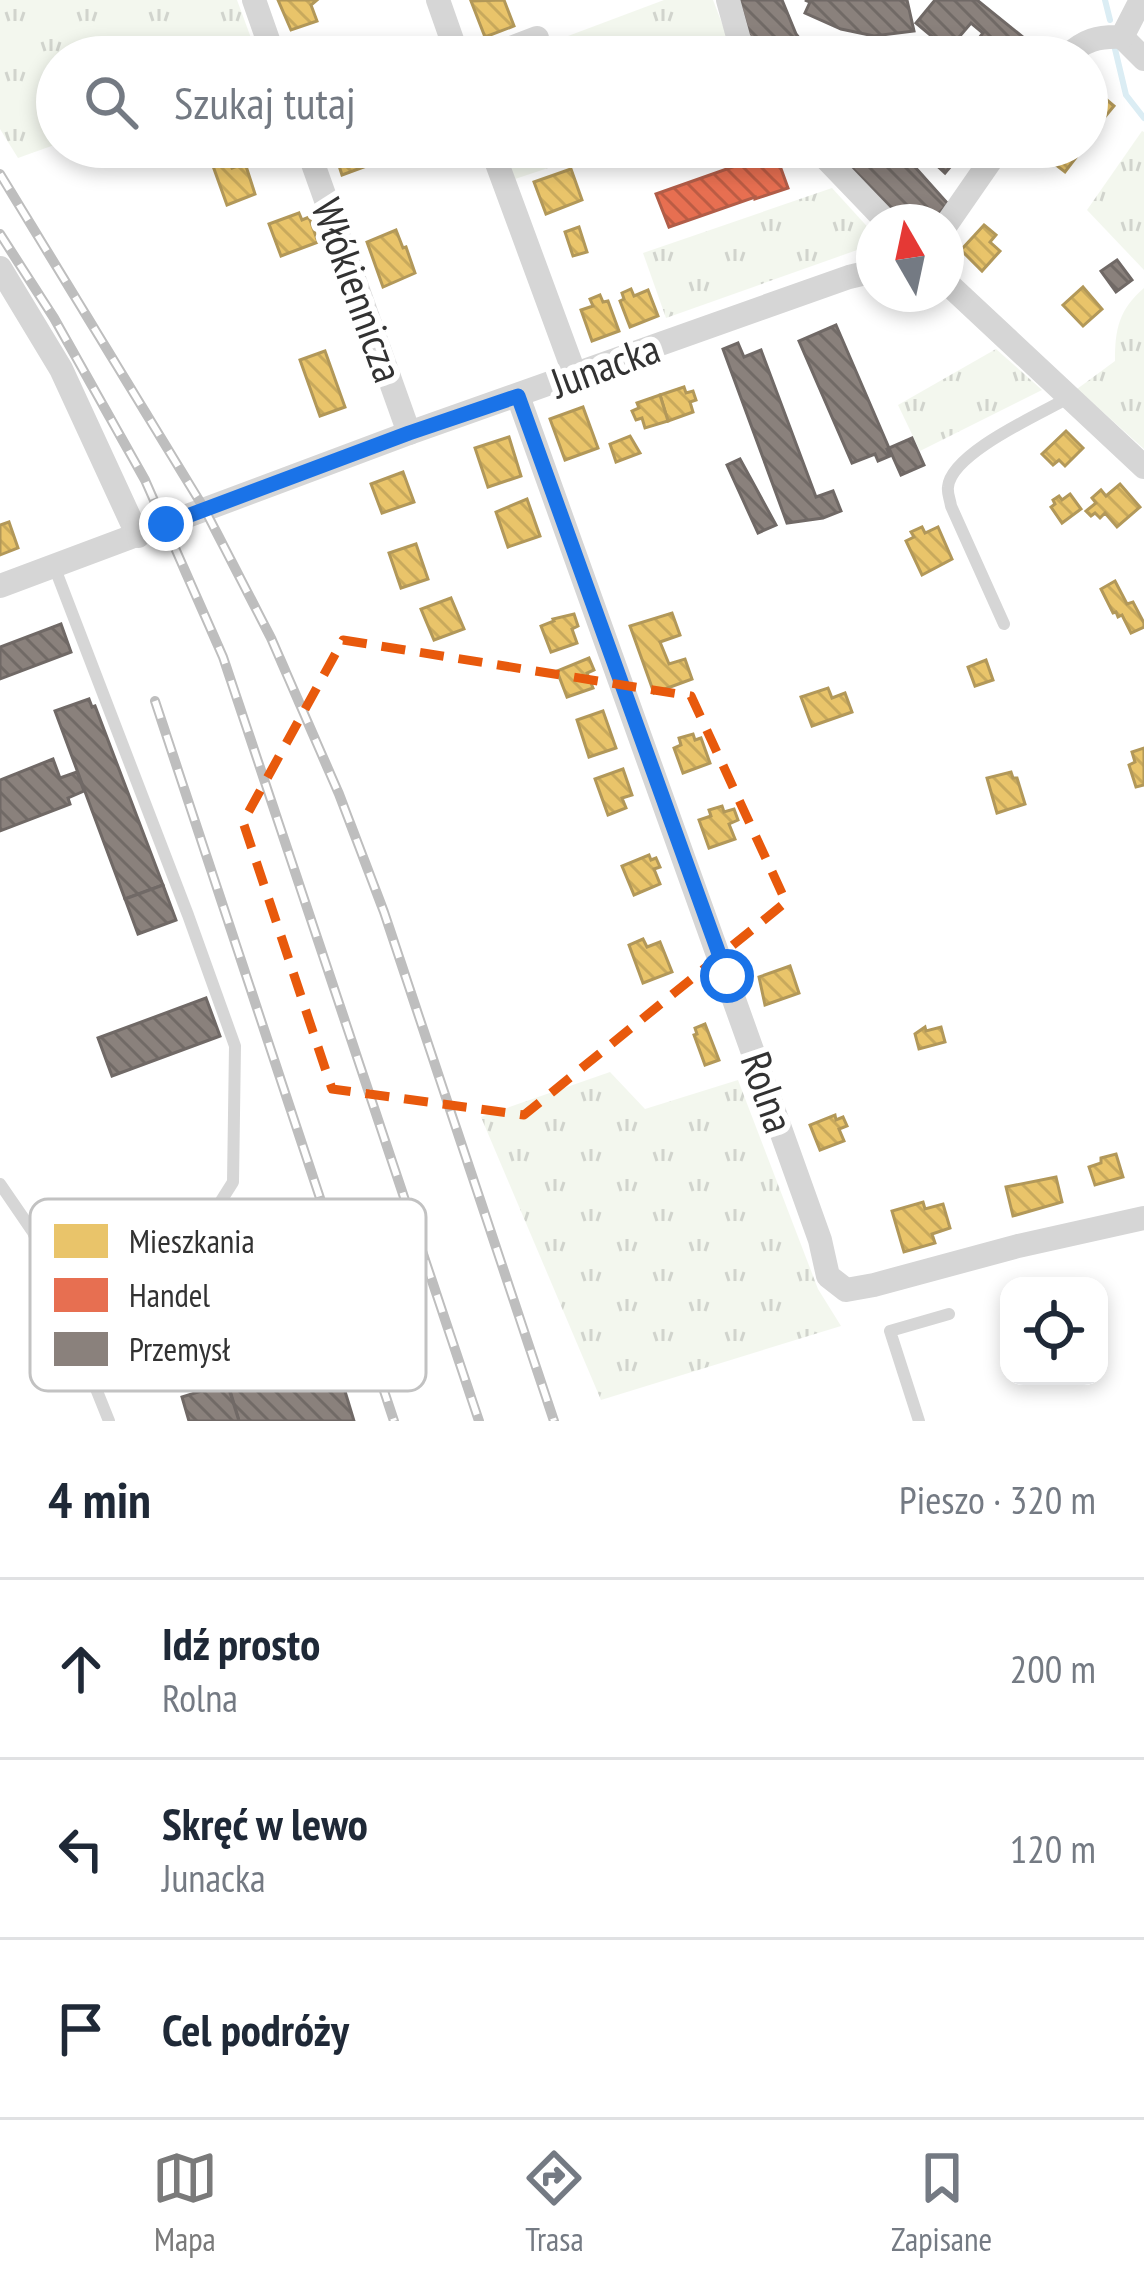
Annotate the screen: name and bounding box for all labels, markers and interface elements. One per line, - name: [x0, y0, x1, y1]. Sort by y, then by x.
- search box: [36, 36, 1108, 168]
- icon: search: [78, 69, 144, 135]
- text: Szukaj tutaj: [174, 73, 356, 131]
- street label: Włókiennicza: [299, 191, 417, 389]
- north arrow: [856, 204, 964, 312]
- street label: Junacka: [541, 320, 667, 411]
- route end: [139, 497, 193, 551]
- route start: [700, 949, 754, 1003]
- street label: Rolna: [729, 1044, 807, 1140]
- legend: [30, 1199, 426, 1391]
- text: Mieszkania: [129, 1219, 255, 1262]
- text: Handel: [129, 1273, 210, 1316]
- map controls: [1000, 1277, 1108, 1385]
- button: locate: [1000, 1277, 1108, 1385]
- text: Przemysł: [129, 1327, 230, 1370]
- text: 4 min: [48, 1466, 151, 1532]
- text: Pieszo · 320 m: [899, 1474, 1096, 1525]
- text: Idź prosto: [162, 1614, 320, 1672]
- icon: ahead: [48, 1636, 114, 1702]
- text: 200 m: [1010, 1643, 1096, 1694]
- text: Rolna: [162, 1672, 238, 1723]
- text: Skręć w lewo: [162, 1794, 368, 1852]
- icon: left: [48, 1816, 114, 1882]
- text: 120 m: [1010, 1823, 1096, 1874]
- text: Junacka: [162, 1852, 266, 1903]
- icon: arrive: [48, 1996, 114, 2062]
- text: Cel podróży: [162, 2000, 349, 2058]
- tab: Mapa: [152, 2145, 218, 2260]
- tab: Trasa: [521, 2145, 587, 2260]
- tab: Zapisane: [891, 2145, 992, 2260]

